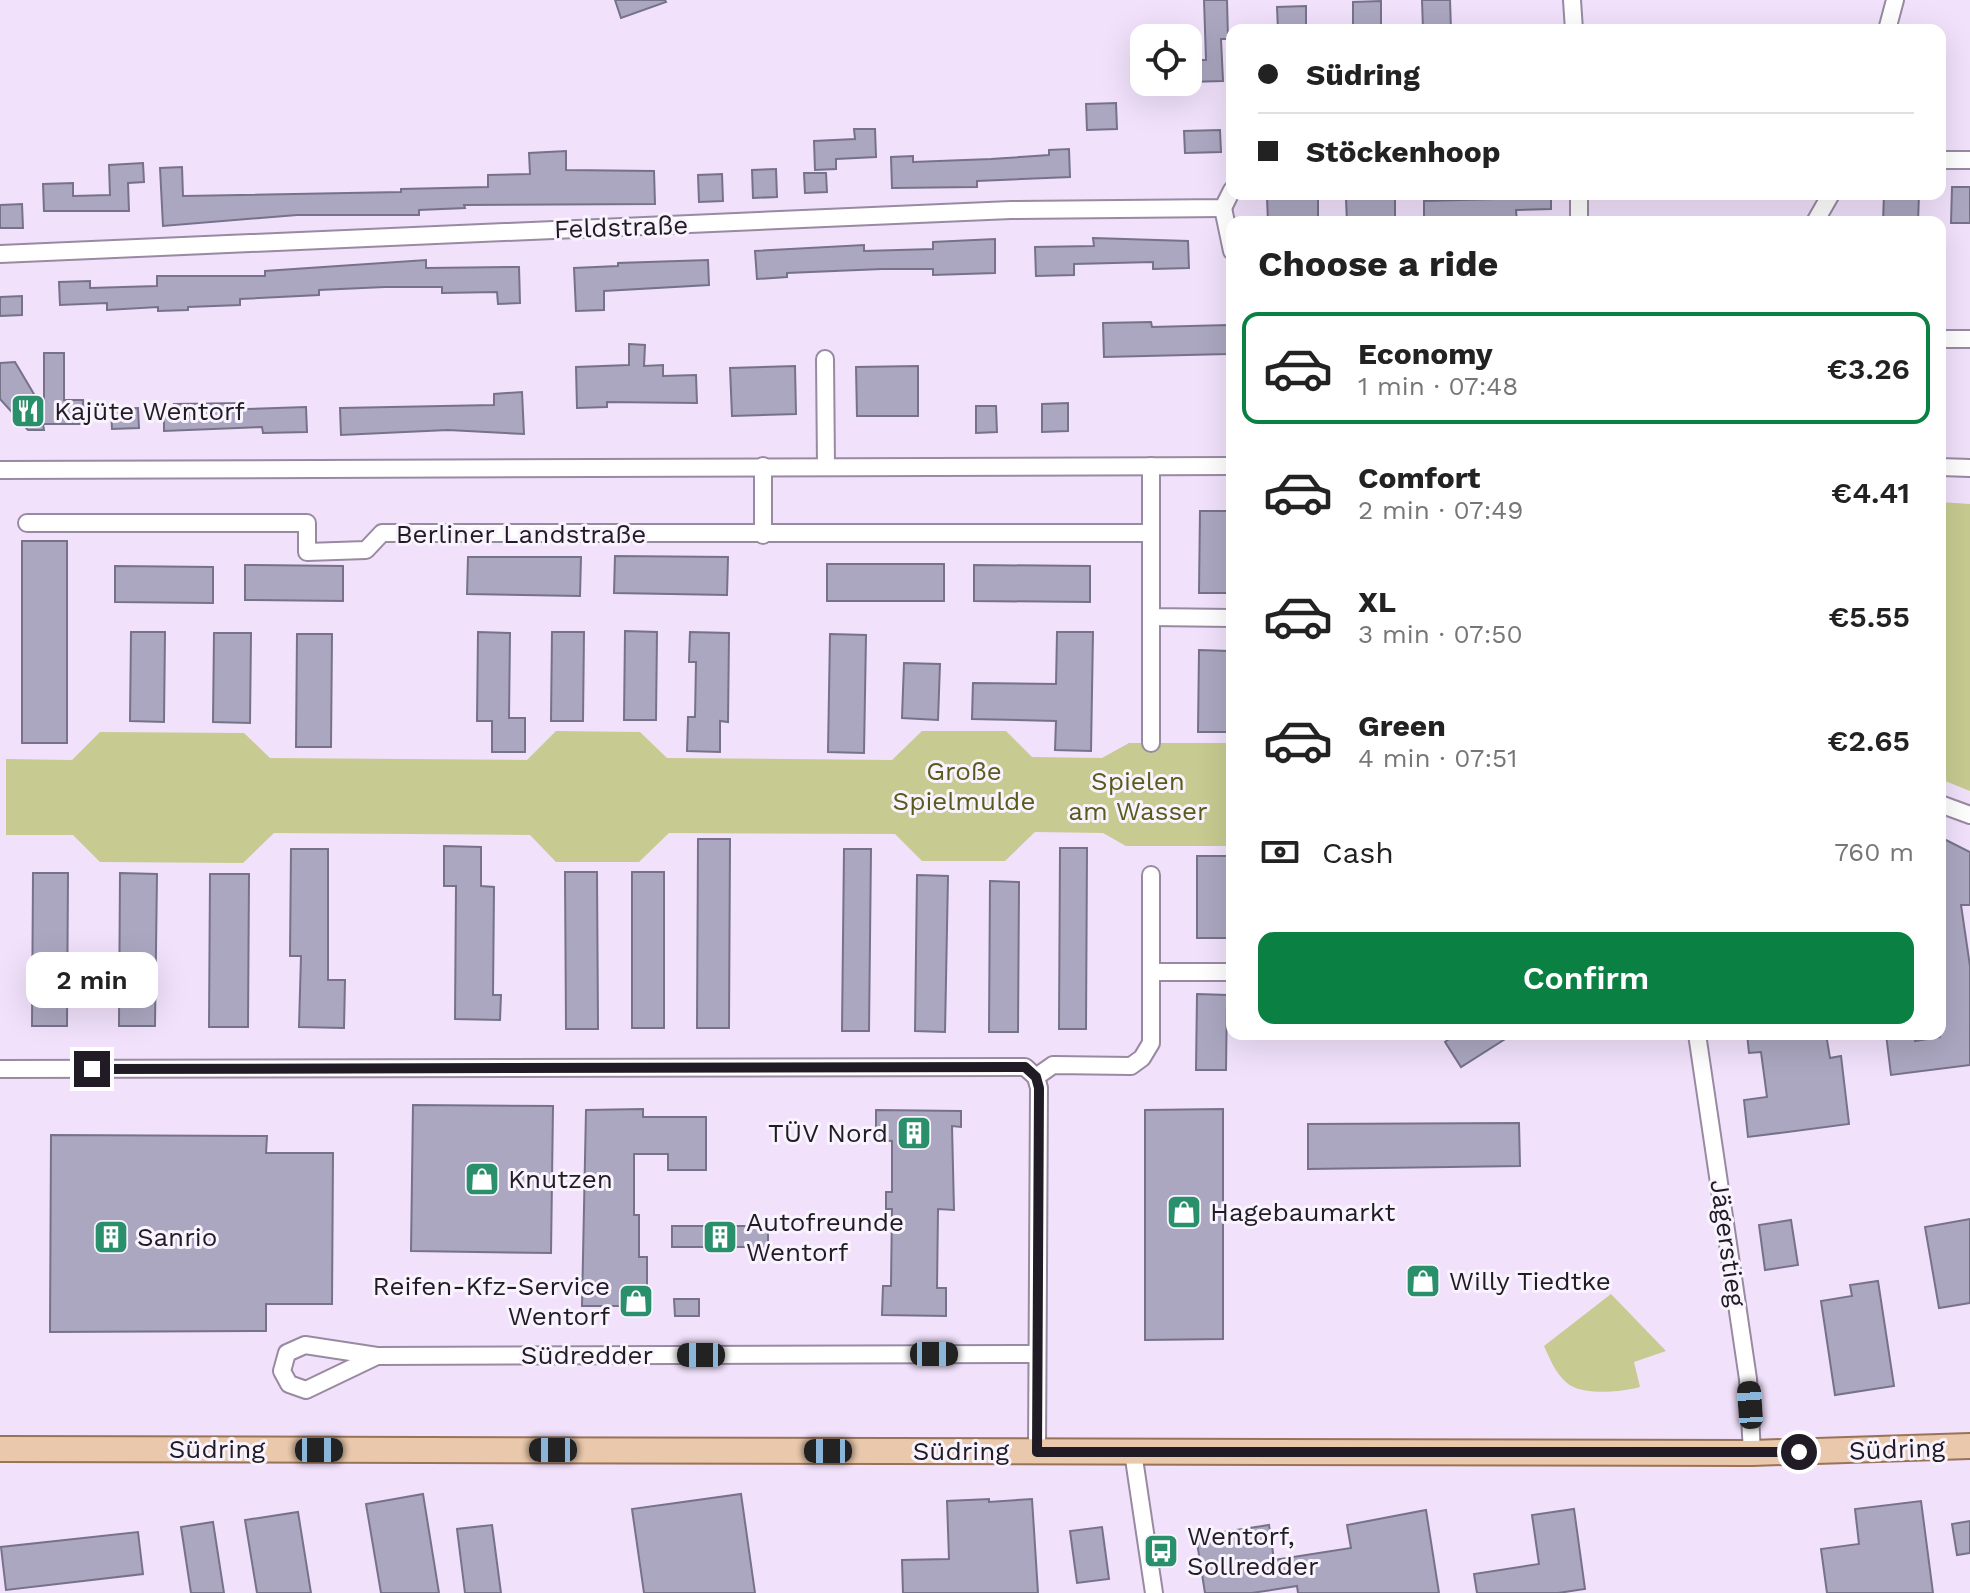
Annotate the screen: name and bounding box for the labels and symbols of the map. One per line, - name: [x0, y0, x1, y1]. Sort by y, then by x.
- street label: Feldstraße: [553, 210, 689, 244]
- restaurant icon: Kajüte Wentorf: [9, 392, 47, 430]
- place label: Kajüte Wentorf: [54, 396, 245, 426]
- street label: Berliner Landstraße: [396, 519, 646, 549]
- park label: Große Spielmulde: [893, 756, 1035, 816]
- park label: Spielen am Wasser: [1068, 766, 1208, 826]
- callout: 2 min: [26, 953, 158, 1009]
- route end: [74, 1051, 110, 1087]
- building icon: TÜV Nord: [895, 1114, 933, 1152]
- place label: TÜV Nord: [768, 1118, 888, 1148]
- shop icon: Knutzen: [463, 1160, 501, 1198]
- place label: Knutzen: [508, 1164, 613, 1194]
- street label: Jägerstieg: [1704, 1177, 1752, 1309]
- shop icon: Hagebaumarkt: [1165, 1193, 1203, 1231]
- place label: Hagebaumarkt: [1210, 1197, 1395, 1227]
- place label: Autofreunde Wentorf: [746, 1207, 904, 1267]
- building icon: Sanrio: [92, 1218, 130, 1256]
- building icon: Autofreunde Wentorf: [701, 1218, 739, 1256]
- place label: Sanrio: [137, 1222, 217, 1252]
- shop icon: Willy Tiedtke: [1404, 1262, 1442, 1300]
- place label: Willy Tiedtke: [1449, 1266, 1611, 1296]
- place label: Reifen-Kfz-Service Wentorf: [373, 1271, 610, 1331]
- shop icon: Reifen-Kfz-Service Wentorf: [617, 1282, 655, 1320]
- street label: Südredder: [521, 1340, 653, 1370]
- car: [910, 1342, 958, 1366]
- car: [677, 1343, 725, 1367]
- car: [1736, 1380, 1764, 1430]
- street label: Südring: [1848, 1432, 1946, 1466]
- street label: Südring: [169, 1434, 265, 1464]
- route start: [1781, 1434, 1817, 1470]
- street label: Südring: [913, 1436, 1009, 1466]
- car: [295, 1438, 343, 1462]
- car: [529, 1438, 577, 1462]
- car: [804, 1439, 852, 1463]
- place label: Wentorf, Sollredder: [1187, 1521, 1319, 1581]
- bus stop icon: Wentorf, Sollredder: [1142, 1532, 1180, 1570]

